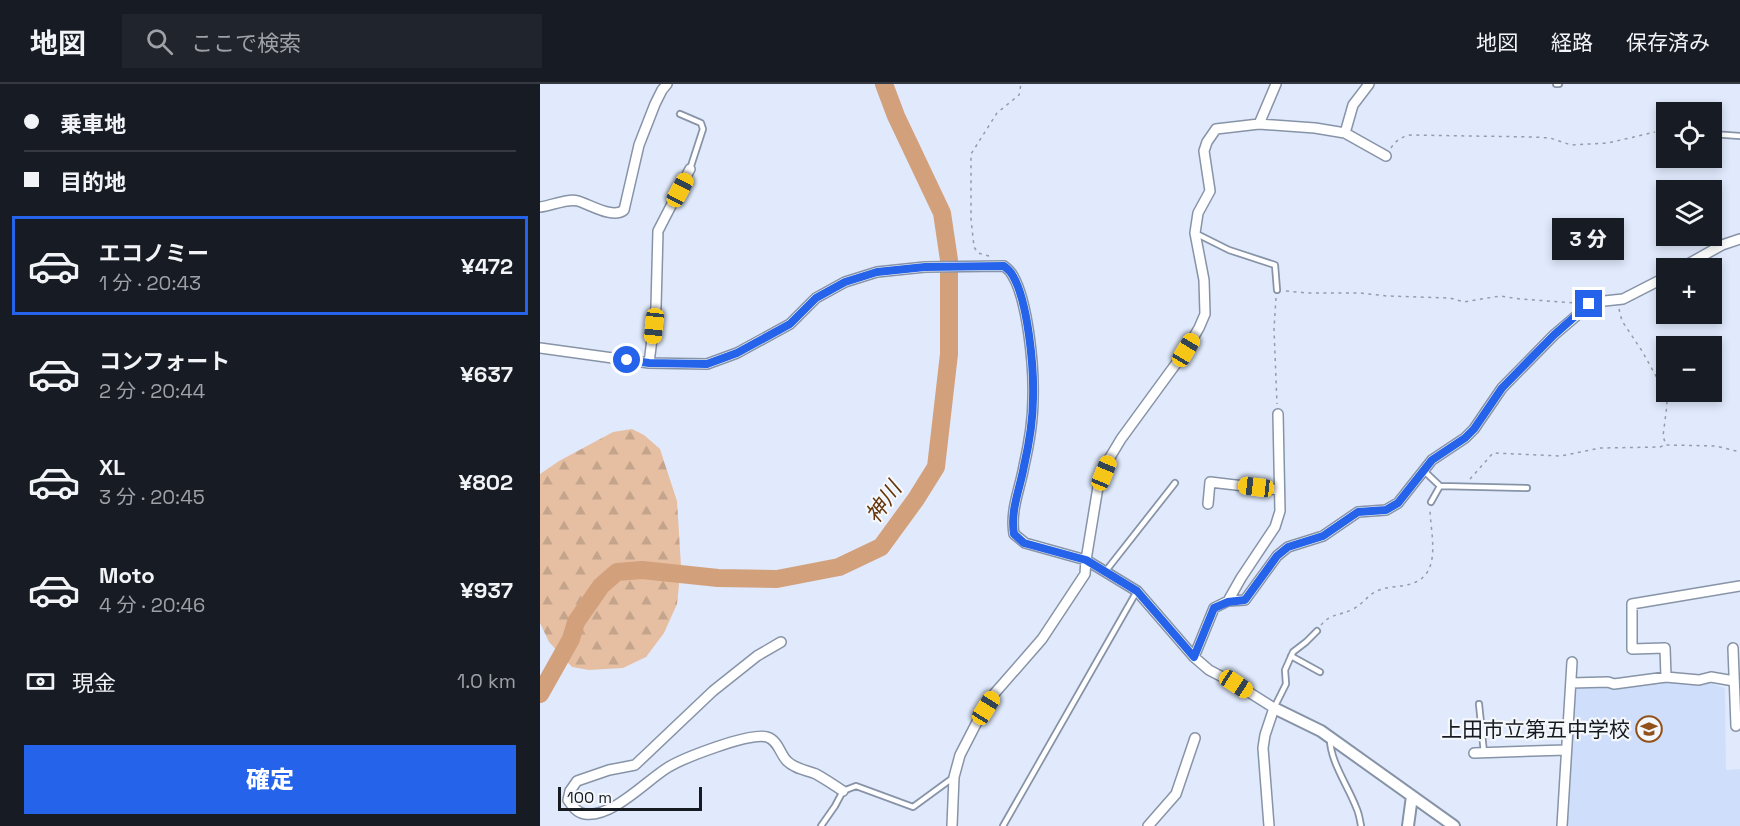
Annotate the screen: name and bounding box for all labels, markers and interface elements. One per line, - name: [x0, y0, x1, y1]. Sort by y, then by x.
- search box: [122, 14, 542, 68]
- text: 地図: [30, 25, 86, 61]
- icon: search: [143, 25, 176, 58]
- text: ここで検索: [191, 29, 301, 57]
- text: 地図: [1476, 29, 1518, 56]
- text: 経路: [1551, 29, 1593, 56]
- text: 保存済み: [1626, 29, 1710, 56]
- map controls: [1656, 102, 1722, 402]
- button: locate: [1656, 102, 1722, 168]
- text: 乗車地: [60, 110, 126, 138]
- text: 目的地: [60, 168, 126, 196]
- car: [664, 170, 696, 210]
- button: layers: [1656, 180, 1722, 246]
- callout: 3 分: [1553, 217, 1625, 259]
- text: 3 分: [1569, 226, 1607, 252]
- icon: car: [27, 239, 81, 293]
- text: エコノミー: [99, 239, 209, 267]
- text: ¥472: [461, 252, 513, 280]
- button: +: [1656, 258, 1722, 324]
- text: 1 分 · 20:43: [99, 270, 201, 296]
- route end: [1575, 290, 1602, 317]
- car: [643, 307, 665, 345]
- car: [1169, 330, 1203, 370]
- button: −: [1656, 336, 1722, 402]
- route start: [613, 346, 640, 373]
- icon: car: [27, 347, 81, 401]
- text: コンフォート: [99, 347, 230, 375]
- text: ¥637: [460, 360, 513, 388]
- text: 2 分 · 20:44: [99, 378, 205, 404]
- text: XL: [99, 453, 125, 481]
- car: [1089, 453, 1119, 493]
- icon: car: [27, 455, 81, 509]
- text: ¥802: [459, 468, 513, 496]
- water label: 神川: [859, 474, 908, 528]
- car: [1237, 476, 1275, 498]
- text: 3 分 · 20:45: [99, 484, 205, 510]
- text: Moto: [99, 561, 155, 589]
- icon: car: [27, 563, 81, 617]
- text: ¥937: [460, 576, 513, 604]
- text: 4 分 · 20:46: [99, 592, 205, 618]
- icon: cash: [24, 665, 57, 698]
- car: [1216, 667, 1256, 701]
- text: 1.0 km: [457, 668, 516, 694]
- text: 現金: [72, 669, 116, 697]
- car: [969, 688, 1003, 728]
- school or university icon: 上田市立第五中学校: [1634, 714, 1664, 744]
- place label: 上田市立第五中学校: [1441, 716, 1630, 743]
- button: 確定: [24, 745, 516, 814]
- scale bar: [558, 784, 702, 812]
- text: 100 m: [567, 787, 612, 808]

